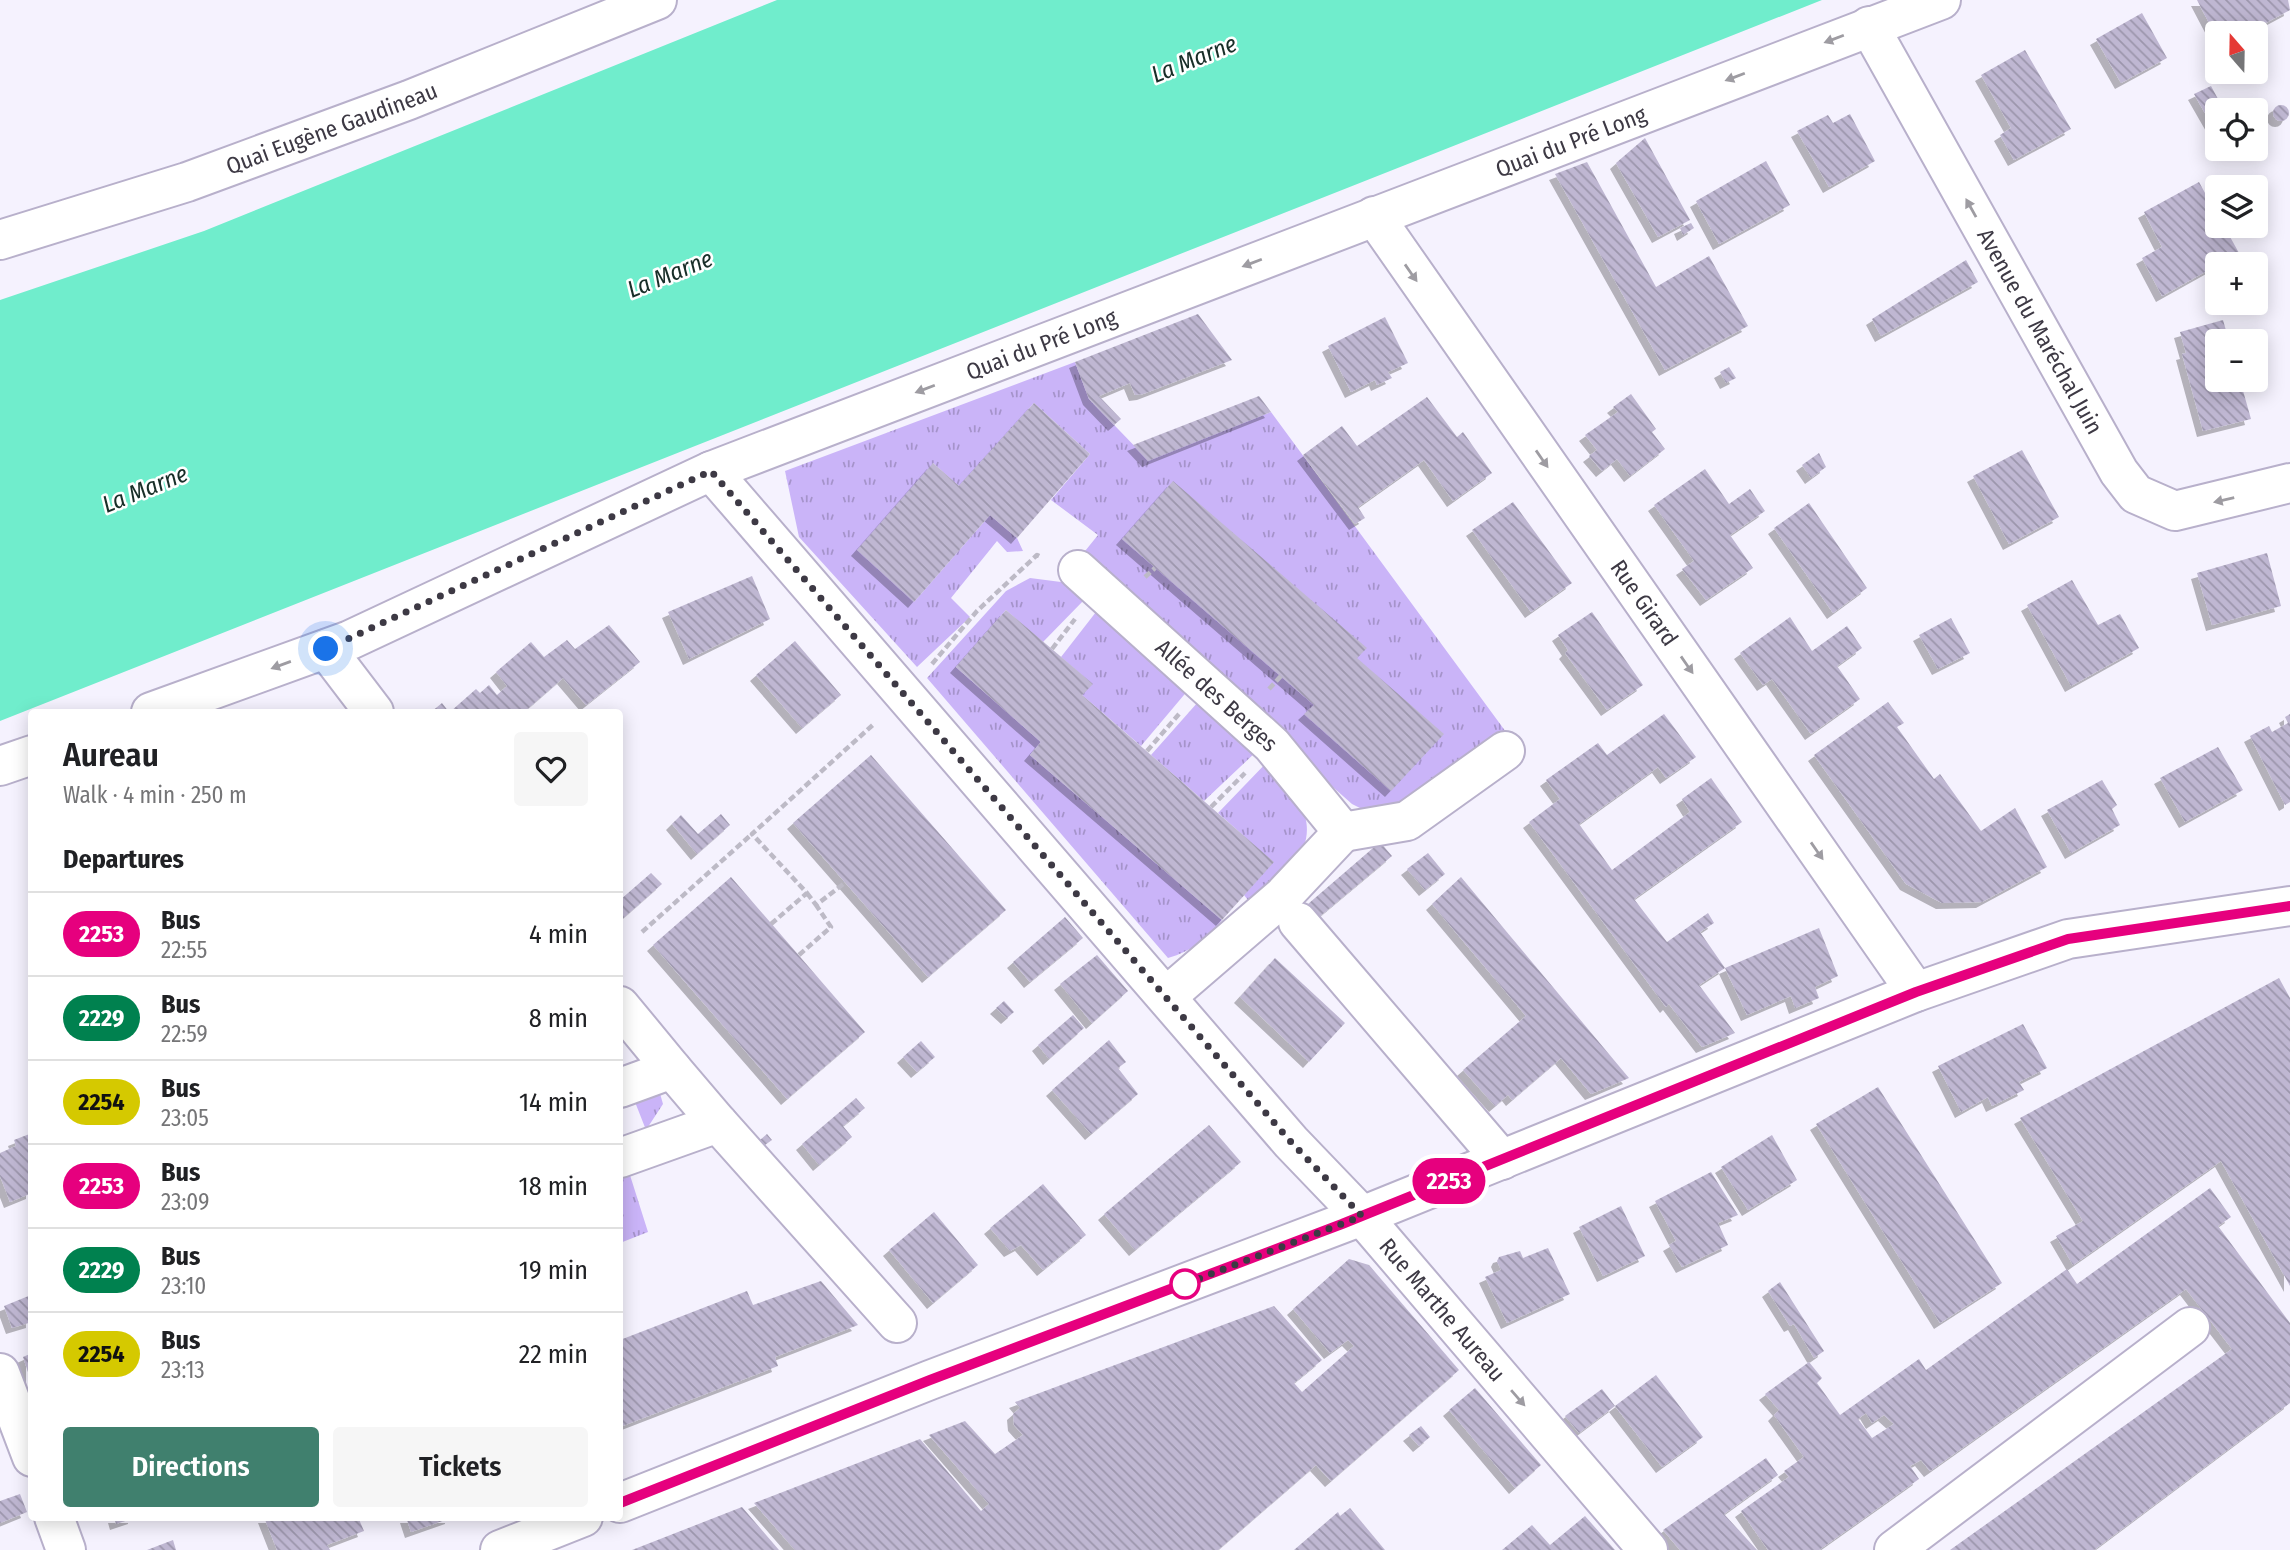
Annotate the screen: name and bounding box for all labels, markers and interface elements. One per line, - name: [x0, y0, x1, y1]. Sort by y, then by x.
- north arrow: [2205, 21, 2268, 84]
- map controls: [2205, 21, 2268, 392]
- water label: La Marne: [1147, 29, 1241, 89]
- one-way arrow: [1823, 34, 1844, 45]
- one-way arrow: [1725, 72, 1746, 83]
- street label: Quai Eugène Gaudineau: [222, 76, 441, 180]
- button: locate: [2205, 98, 2268, 161]
- street label: Quai du Pré Long: [1492, 100, 1650, 183]
- button: layers: [2205, 175, 2268, 238]
- one-way arrow: [1965, 198, 1977, 217]
- street label: Avenue du Maréchal Juin: [1971, 223, 2109, 439]
- water label: La Marne: [623, 244, 717, 304]
- button: +: [2205, 252, 2268, 315]
- one-way arrow: [1241, 258, 1262, 269]
- one-way arrow: [1404, 264, 1418, 282]
- street label: Quai du Pré Long: [962, 303, 1121, 386]
- button: −: [2205, 329, 2268, 392]
- one-way arrow: [915, 384, 936, 395]
- one-way arrow: [1535, 450, 1549, 468]
- water label: La Marne: [98, 459, 192, 519]
- one-way arrow: [2213, 495, 2235, 506]
- street label: Rue Girard: [1605, 554, 1684, 651]
- your location: [308, 631, 343, 666]
- street label: Allée des Berges: [1150, 633, 1284, 758]
- one-way arrow: [1680, 656, 1694, 674]
- one-way arrow: [271, 660, 292, 671]
- button: heart: [514, 732, 588, 806]
- text: Aureau: [63, 735, 159, 775]
- text: Walk · 4 min · 250 m: [63, 781, 247, 809]
- one-way arrow: [1810, 842, 1824, 860]
- text: Departures: [63, 844, 184, 875]
- text: Bus: [161, 905, 200, 936]
- text: 4 min: [529, 919, 588, 950]
- text: 2253: [79, 920, 124, 948]
- text: 22:55: [161, 936, 207, 964]
- text: Bus: [161, 989, 200, 1020]
- text: 8 min: [529, 1003, 588, 1034]
- text: 2229: [79, 1004, 124, 1032]
- text: 22:59: [161, 1020, 208, 1048]
- text: Bus: [161, 1073, 200, 1104]
- text: 14 min: [519, 1087, 588, 1118]
- text: 2254: [78, 1088, 125, 1116]
- text: 23:05: [161, 1104, 209, 1132]
- text: Bus: [161, 1157, 200, 1188]
- line badge: 2253: [1400, 1158, 1498, 1204]
- text: 2253: [1426, 1167, 1472, 1195]
- text: 18 min: [519, 1171, 588, 1202]
- text: 2253: [79, 1172, 124, 1200]
- text: 23:09: [161, 1188, 209, 1216]
- street label: Rue Marthe Aureau: [1373, 1233, 1511, 1387]
- text: Bus: [161, 1241, 200, 1272]
- text: 19 min: [519, 1255, 588, 1286]
- text: 2229: [79, 1256, 124, 1284]
- unlabelled marker: [1170, 1269, 1200, 1299]
- text: 23:10: [161, 1272, 206, 1300]
- text: Bus: [161, 1325, 200, 1356]
- text: 22 min: [519, 1339, 588, 1370]
- text: 2254: [78, 1340, 125, 1368]
- text: 23:13: [161, 1356, 205, 1384]
- one-way arrow: [1510, 1390, 1525, 1407]
- button: Directions: [63, 1427, 319, 1507]
- button: Tickets: [333, 1427, 588, 1507]

